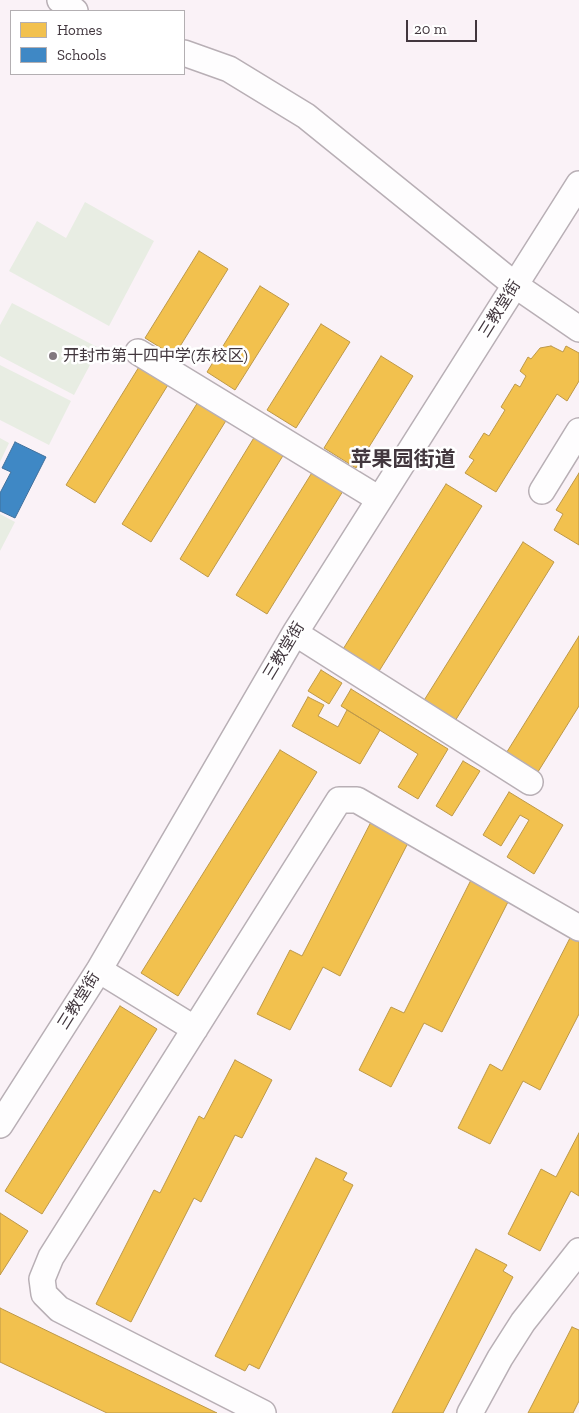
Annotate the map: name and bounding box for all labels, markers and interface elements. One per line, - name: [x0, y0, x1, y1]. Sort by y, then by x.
- legend: [10, 10, 185, 75]
- scale bar: [409, 10, 480, 42]
- text: 20 m: [414, 20, 447, 38]
- text: Homes: [57, 21, 102, 39]
- text: Schools: [57, 46, 106, 64]
- street label: 三教堂街: [475, 277, 525, 341]
- place label: 开封市第十四中学(东校区): [63, 346, 248, 366]
- marker: 开封市第十四中学(东校区): [47, 350, 59, 362]
- district label: 苹果园街道: [351, 447, 455, 473]
- street label: 三教堂街: [259, 619, 309, 683]
- street label: 三教堂街: [54, 969, 104, 1033]

